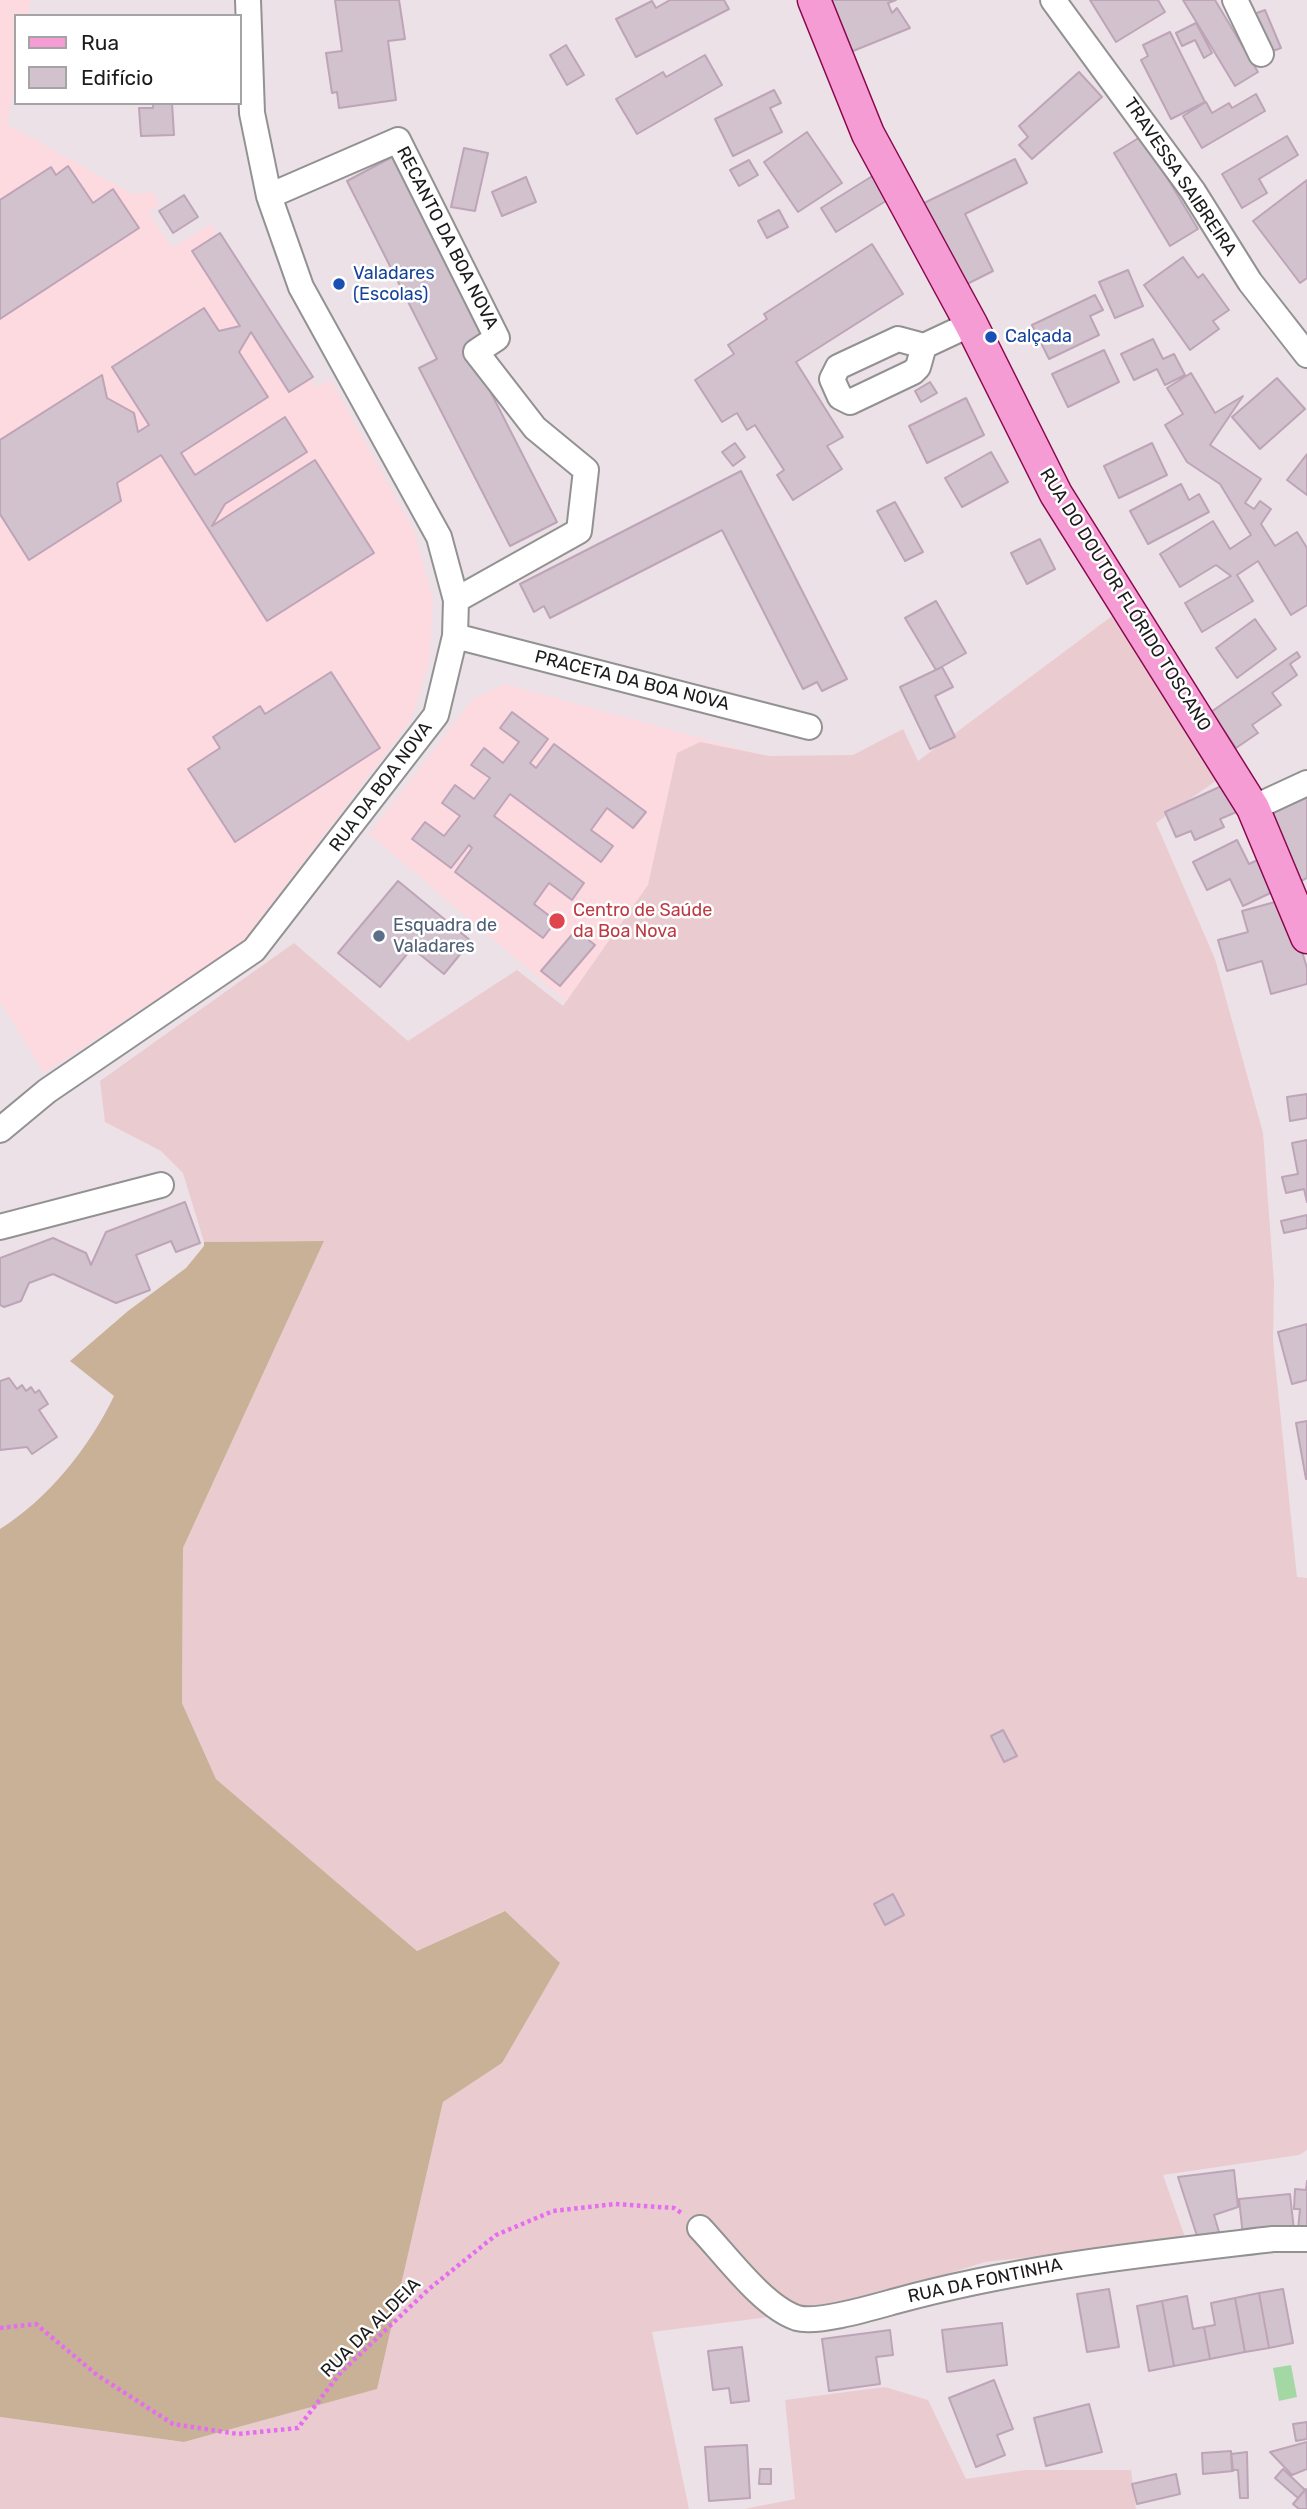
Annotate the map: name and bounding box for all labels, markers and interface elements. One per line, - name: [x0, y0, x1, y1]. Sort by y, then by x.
- legend: [14, 14, 242, 105]
- text: Rua: [81, 30, 119, 55]
- text: Edifício: [81, 65, 153, 90]
- street label: TRAVESSA SAIBREIRA: [1119, 94, 1241, 260]
- street label: RECANTO DA BOA NOVA: [391, 143, 503, 333]
- place label: Valadares (Escolas): [353, 263, 435, 306]
- marker: Valadares (Escolas): [331, 276, 347, 292]
- place label: Calçada: [1005, 326, 1072, 348]
- marker: Calçada: [983, 329, 999, 345]
- street label: RUA DO DOUTOR FLÓRIDO TOSCANO: [1035, 465, 1215, 735]
- street label: PRACETA DA BOA NOVA: [532, 646, 732, 716]
- street label: RUA DA BOA NOVA: [325, 718, 437, 856]
- place label: Centro de Saúde da Boa Nova: [573, 900, 712, 942]
- marker: Centro de Saúde da Boa Nova: [547, 911, 567, 931]
- place label: Esquadra de Valadares: [393, 915, 497, 958]
- marker: Esquadra de Valadares: [371, 928, 387, 944]
- street label: RUA DA FONTINHA: [906, 2254, 1064, 2308]
- street label: RUA DA ALDEIA: [317, 2274, 425, 2382]

